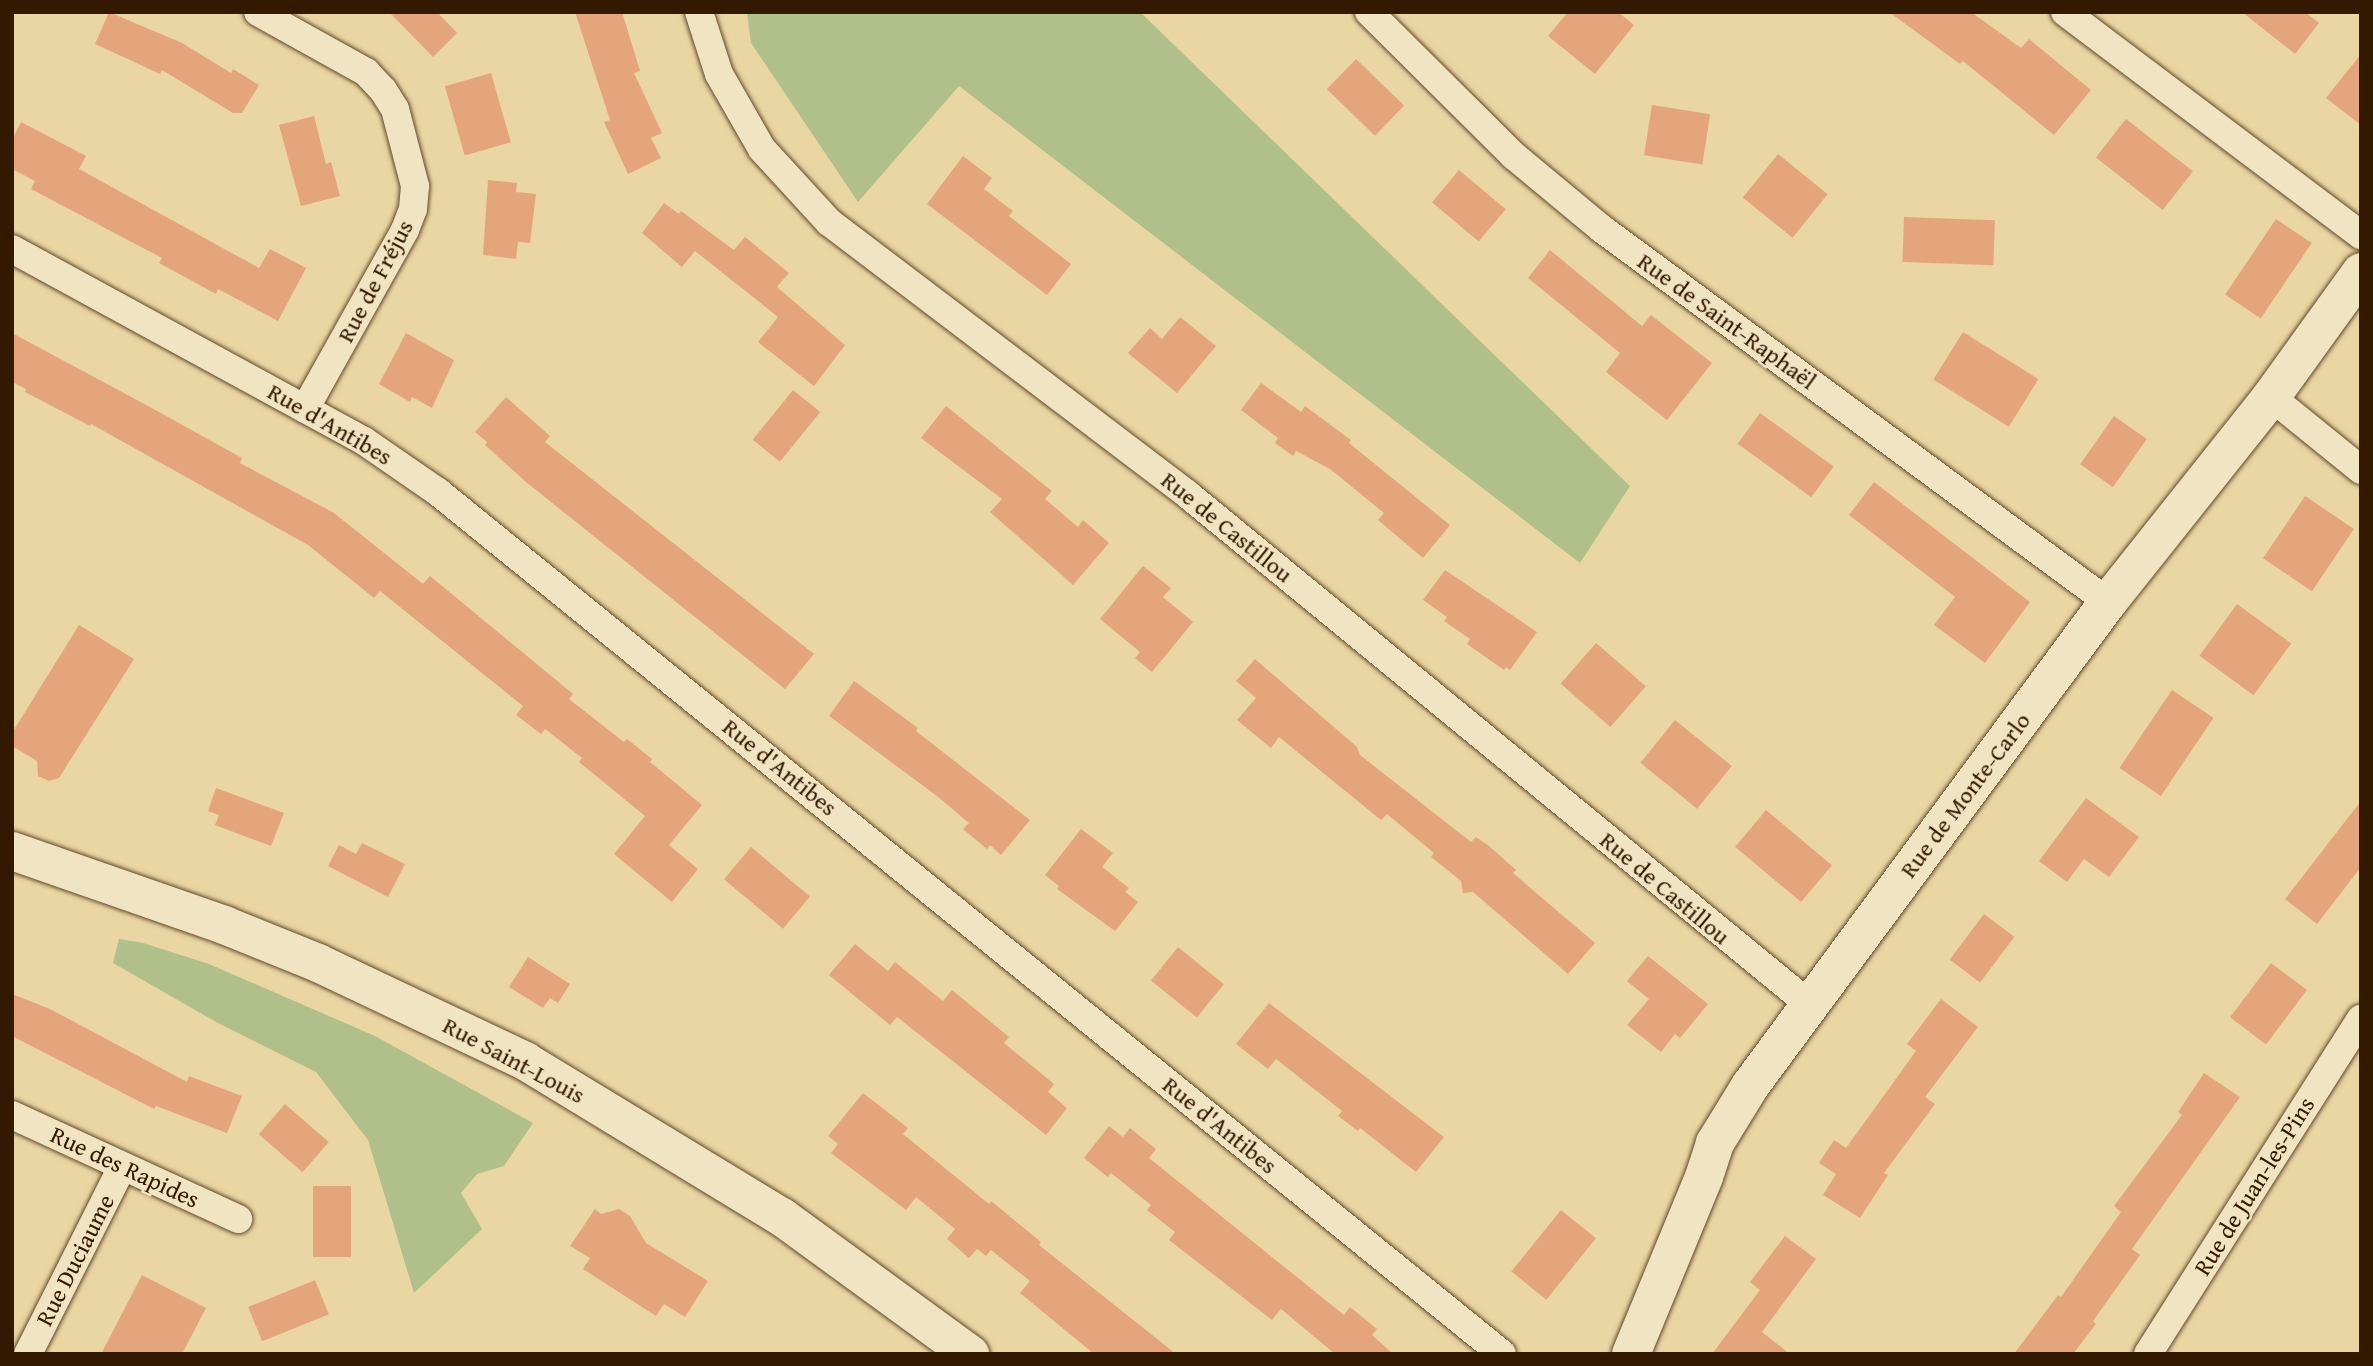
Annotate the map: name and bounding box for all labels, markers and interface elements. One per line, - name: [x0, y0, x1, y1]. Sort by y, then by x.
- street label: Rue de Fréjus: [331, 215, 419, 347]
- street label: Rue de Saint-Raphaël: [1632, 247, 1822, 395]
- street label: Rue d'Antibes: [263, 377, 397, 471]
- street label: Rue de Castillou: [1156, 465, 1298, 589]
- street label: Rue de Monte-Carlo: [1894, 707, 2036, 883]
- street label: Rue d'Antibes: [717, 712, 843, 822]
- street label: Rue de Castillou: [1594, 825, 1736, 951]
- street label: Rue Saint-Louis: [438, 1011, 590, 1109]
- street label: Rue d'Antibes: [1157, 1070, 1283, 1180]
- street label: Rue de Juan-les-Pins: [2188, 1092, 2320, 1280]
- street label: Rue des Rapides: [46, 1120, 204, 1214]
- street label: Rue Duciaume: [30, 1190, 120, 1330]

